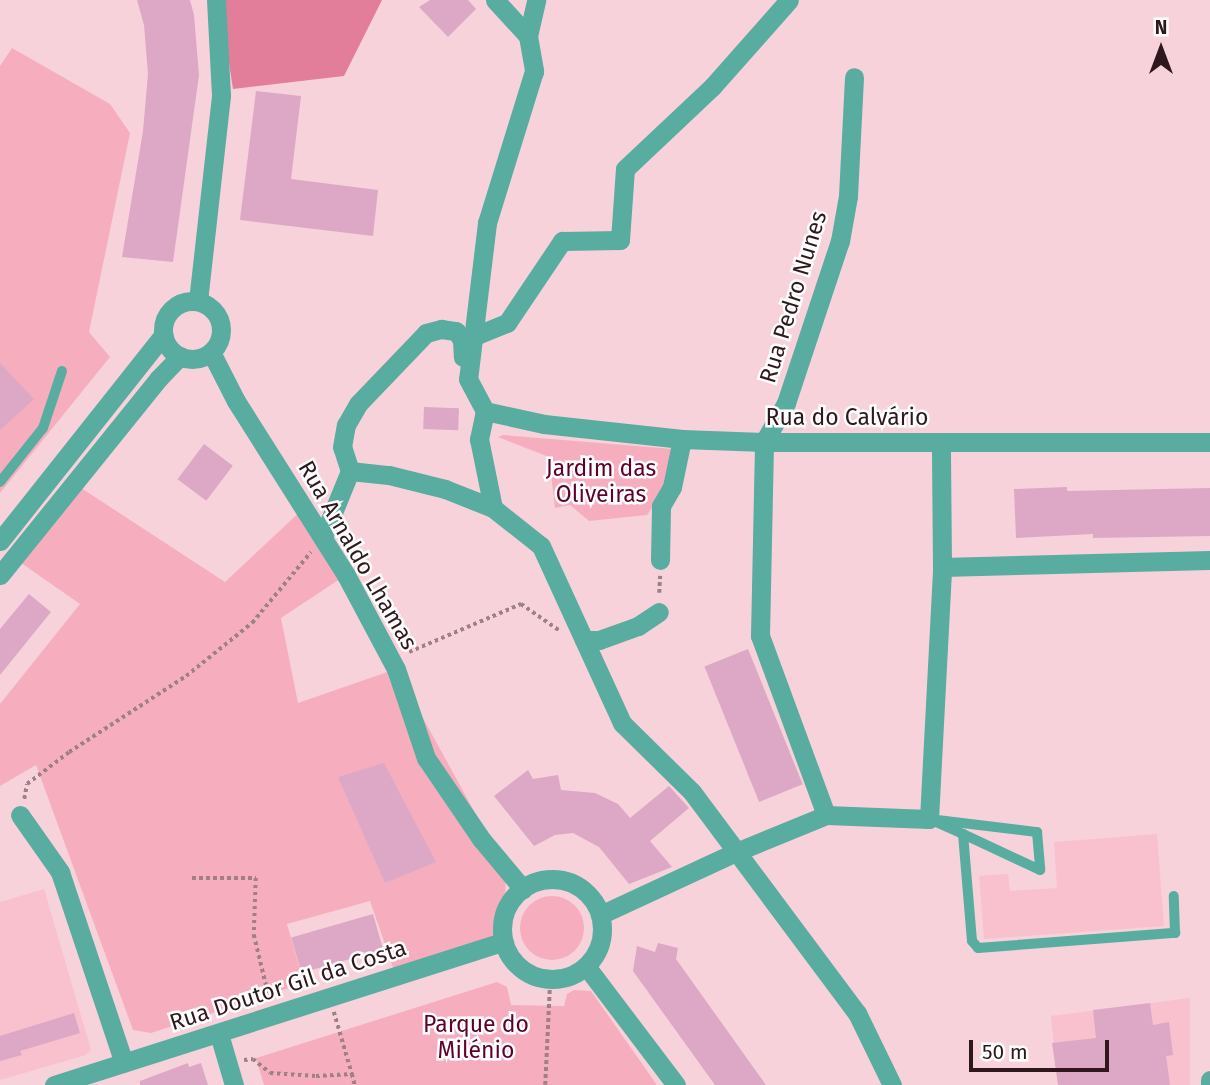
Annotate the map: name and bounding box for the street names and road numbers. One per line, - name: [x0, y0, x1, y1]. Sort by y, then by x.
- street label: Rua Pedro Nunes: [754, 208, 832, 386]
- street label: Rua do Calvário: [766, 403, 928, 431]
- street label: Rua Arnaldo Lhamas: [293, 456, 423, 654]
- street label: Rua Doutor Gil da Costa: [166, 934, 410, 1036]

